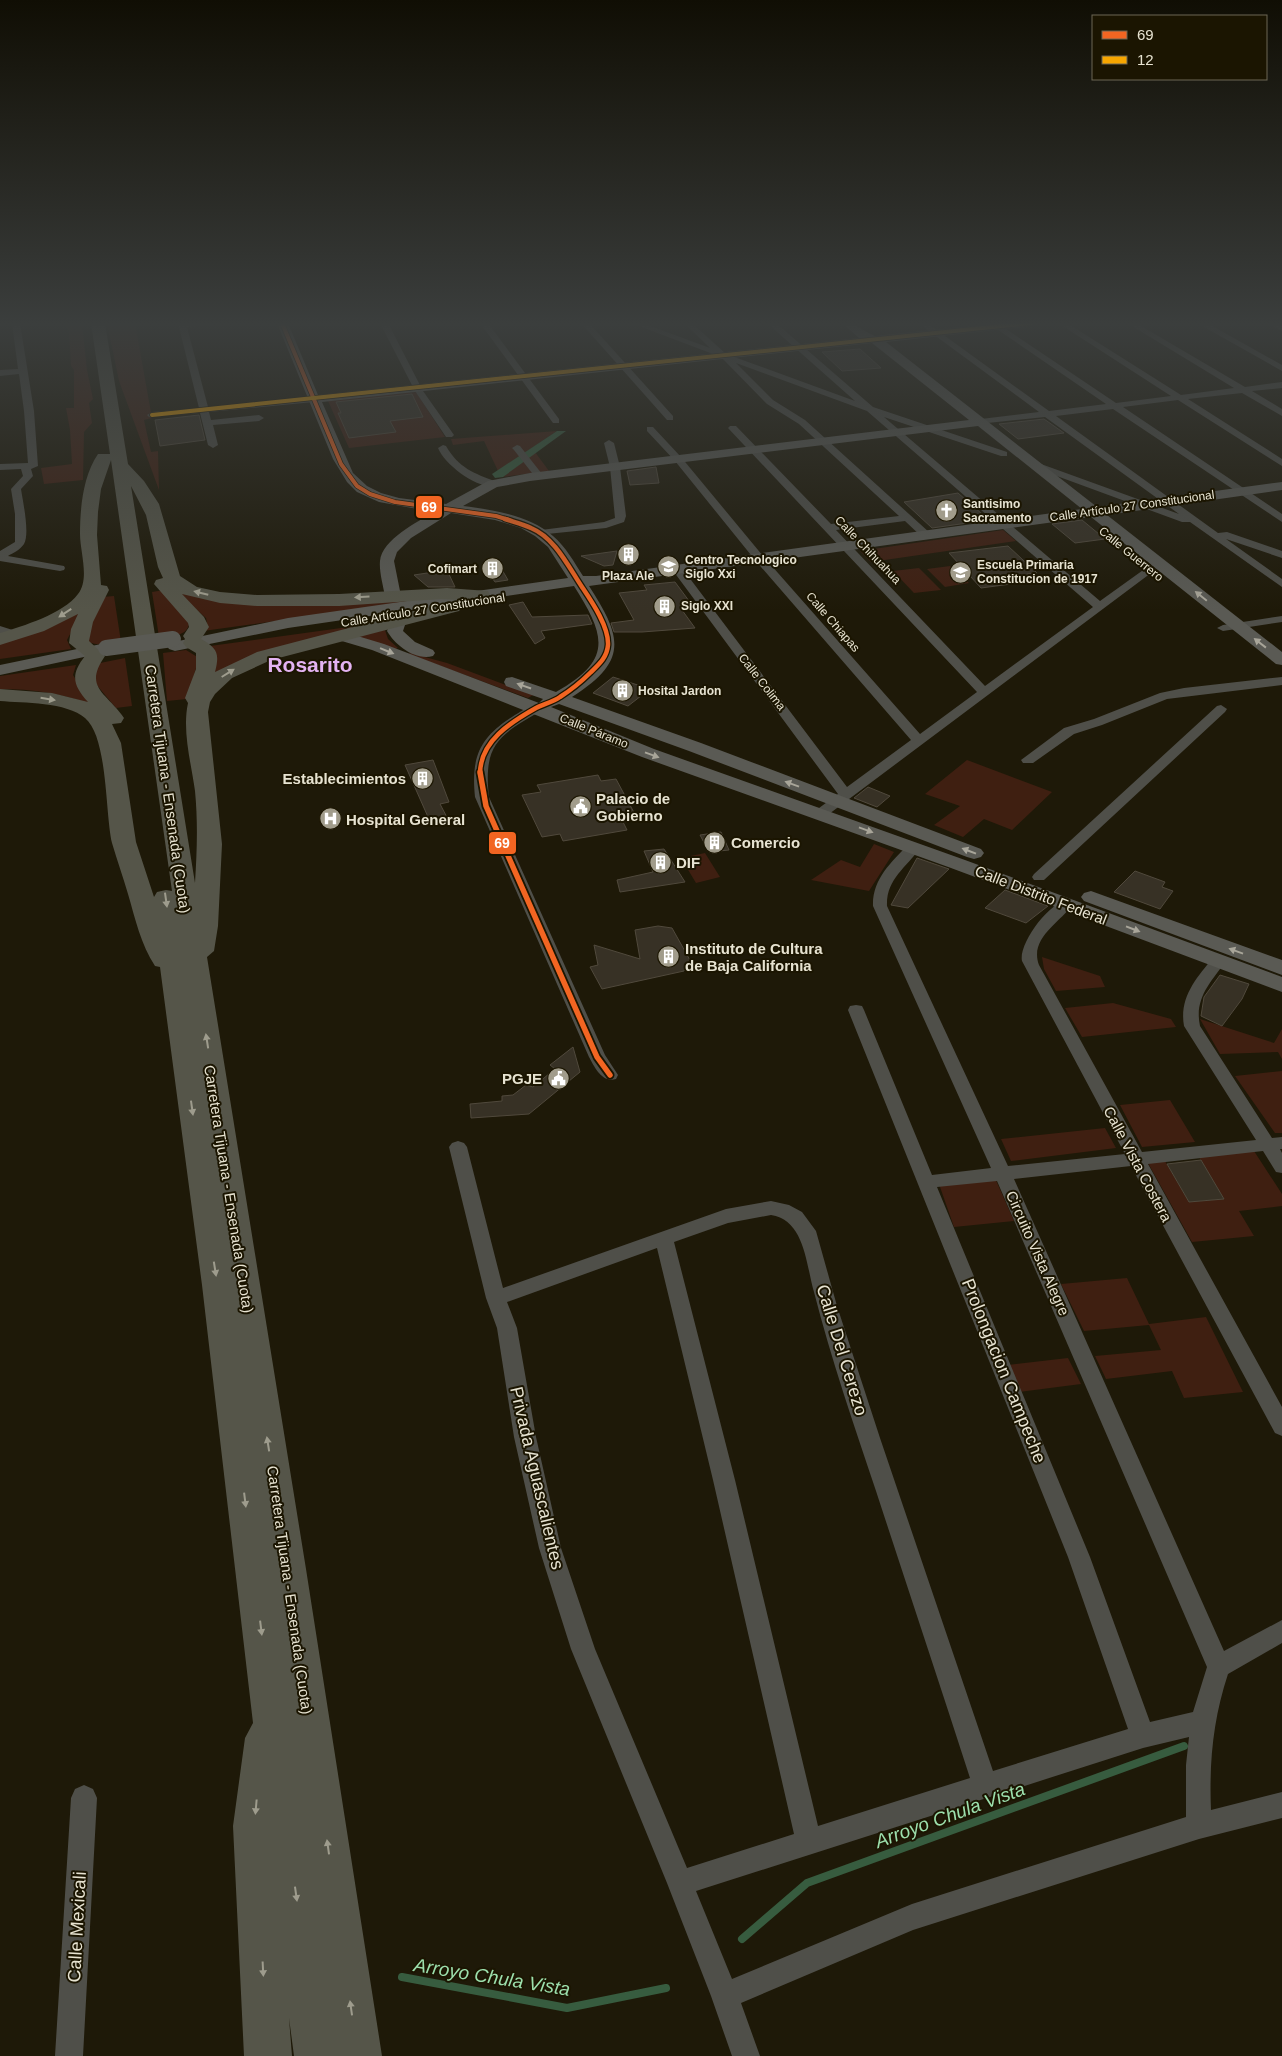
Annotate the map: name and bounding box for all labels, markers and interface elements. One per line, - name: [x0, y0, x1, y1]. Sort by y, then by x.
- legend: [1092, 15, 1267, 80]
- text: 69: [1137, 26, 1154, 43]
- text: 12: [1137, 51, 1154, 68]
- street label: Calle Artículo 27 Constitucional: [1049, 488, 1215, 524]
- line badge: 69: [415, 495, 443, 519]
- place label: Santisimo Sacramento: [963, 497, 1032, 525]
- text: 69: [421, 499, 437, 515]
- church icon: Santisimo Sacramento: [935, 499, 959, 523]
- street label: Calle Chihuahua: [832, 513, 904, 587]
- street label: Calle Guerrero: [1096, 524, 1166, 584]
- building icon: Plaza Ale: [616, 543, 640, 567]
- place label: Centro Tecnologico Siglo Xxi: [685, 553, 797, 581]
- school or university icon: Centro Tecnologico Siglo Xxi: [657, 555, 681, 579]
- building icon: Cofimart: [481, 557, 505, 581]
- place label: Escuela Primaria Constitucion de 1917: [977, 558, 1098, 586]
- school or university icon: Escuela Primaria Constitucion de 1917: [949, 560, 973, 584]
- place label: Cofimart: [428, 562, 477, 576]
- place label: Plaza Ale: [602, 569, 654, 583]
- one-way arrow: [193, 589, 208, 597]
- street label: Calle Chiapas: [803, 589, 863, 655]
- street label: Calle Artículo 27 Constitucional: [340, 590, 506, 630]
- one-way arrow: [1194, 590, 1207, 601]
- one-way arrow: [354, 594, 370, 602]
- building icon: Siglo XXI: [653, 594, 677, 618]
- place label: Siglo XXI: [681, 599, 733, 613]
- one-way arrow: [58, 609, 72, 618]
- one-way arrow: [1254, 637, 1267, 648]
- one-way arrow: [380, 647, 395, 655]
- street label: Calle Colima: [736, 651, 789, 713]
- district label: Rosarito: [267, 653, 353, 676]
- street label: Carretera Tijuana - Ensenada (Cuota): [142, 664, 194, 914]
- one-way arrow: [221, 668, 234, 677]
- building icon: Hosital Jardon: [610, 679, 634, 703]
- one-way arrow: [516, 682, 531, 690]
- place label: Hosital Jardon: [638, 684, 721, 698]
- one-way arrow: [41, 696, 57, 704]
- street label: Calle Páramo: [558, 711, 631, 751]
- one-way arrow: [645, 752, 660, 759]
- building icon: Establecimientos: [410, 766, 434, 790]
- place label: Establecimientos: [283, 770, 406, 787]
- one-way arrow: [784, 780, 799, 787]
- place label: Palacio de Gobierno: [596, 790, 670, 824]
- public building icon: Palacio de Gobierno: [568, 795, 592, 819]
- hospital icon: Hospital General: [318, 807, 342, 831]
- place label: Hospital General: [346, 811, 465, 828]
- one-way arrow: [859, 827, 874, 835]
- building icon: Comercio: [703, 830, 727, 854]
- line badge: 69: [488, 831, 517, 855]
- place label: Comercio: [731, 834, 800, 851]
- text: 69: [494, 835, 510, 851]
- one-way arrow: [962, 847, 977, 854]
- building icon: DIF: [648, 850, 672, 874]
- place label: DIF: [676, 854, 700, 871]
- street label: Calle Distrito Federal: [973, 862, 1109, 928]
- one-way arrow: [163, 893, 171, 909]
- one-way arrow: [1126, 926, 1141, 933]
- place label: Instituto de Cultura de Baja California: [685, 940, 823, 974]
- building icon: Instituto de Cultura de Baja California: [657, 945, 681, 969]
- one-way arrow: [1228, 947, 1243, 955]
- one-way arrow: [202, 1033, 210, 1049]
- street label: Carretera Tijuana - Ensenada (Cuota): [201, 1064, 257, 1314]
- public building icon: PGJE: [546, 1066, 570, 1090]
- place label: PGJE: [502, 1070, 542, 1087]
- one-way arrow: [188, 1100, 196, 1116]
- street label: Calle Vista Costera: [1100, 1103, 1176, 1225]
- street label: Circuito Vista Alegre: [1003, 1188, 1073, 1318]
- one-way arrow: [212, 1261, 220, 1277]
- street label: Prolongacion Campeche: [958, 1276, 1050, 1466]
- street label: Calle Del Cerezo: [813, 1282, 871, 1418]
- street label: Privada Aguascalientes: [506, 1385, 568, 1571]
- one-way arrow: [264, 1436, 272, 1452]
- street label: Carretera Tijuana - Ensenada (Cuota): [264, 1465, 316, 1715]
- one-way arrow: [241, 1492, 249, 1508]
- one-way arrow: [257, 1621, 265, 1637]
- water label: Arroyo Chula Vista: [871, 1778, 1028, 1852]
- one-way arrow: [252, 1800, 260, 1816]
- one-way arrow: [323, 1839, 331, 1855]
- street label: Calle Mexicali: [64, 1871, 90, 1983]
- one-way arrow: [292, 1887, 300, 1903]
- water label: Arroyo Chula Vista: [411, 1954, 572, 2000]
- one-way arrow: [259, 1962, 267, 1978]
- one-way arrow: [347, 1999, 355, 2015]

